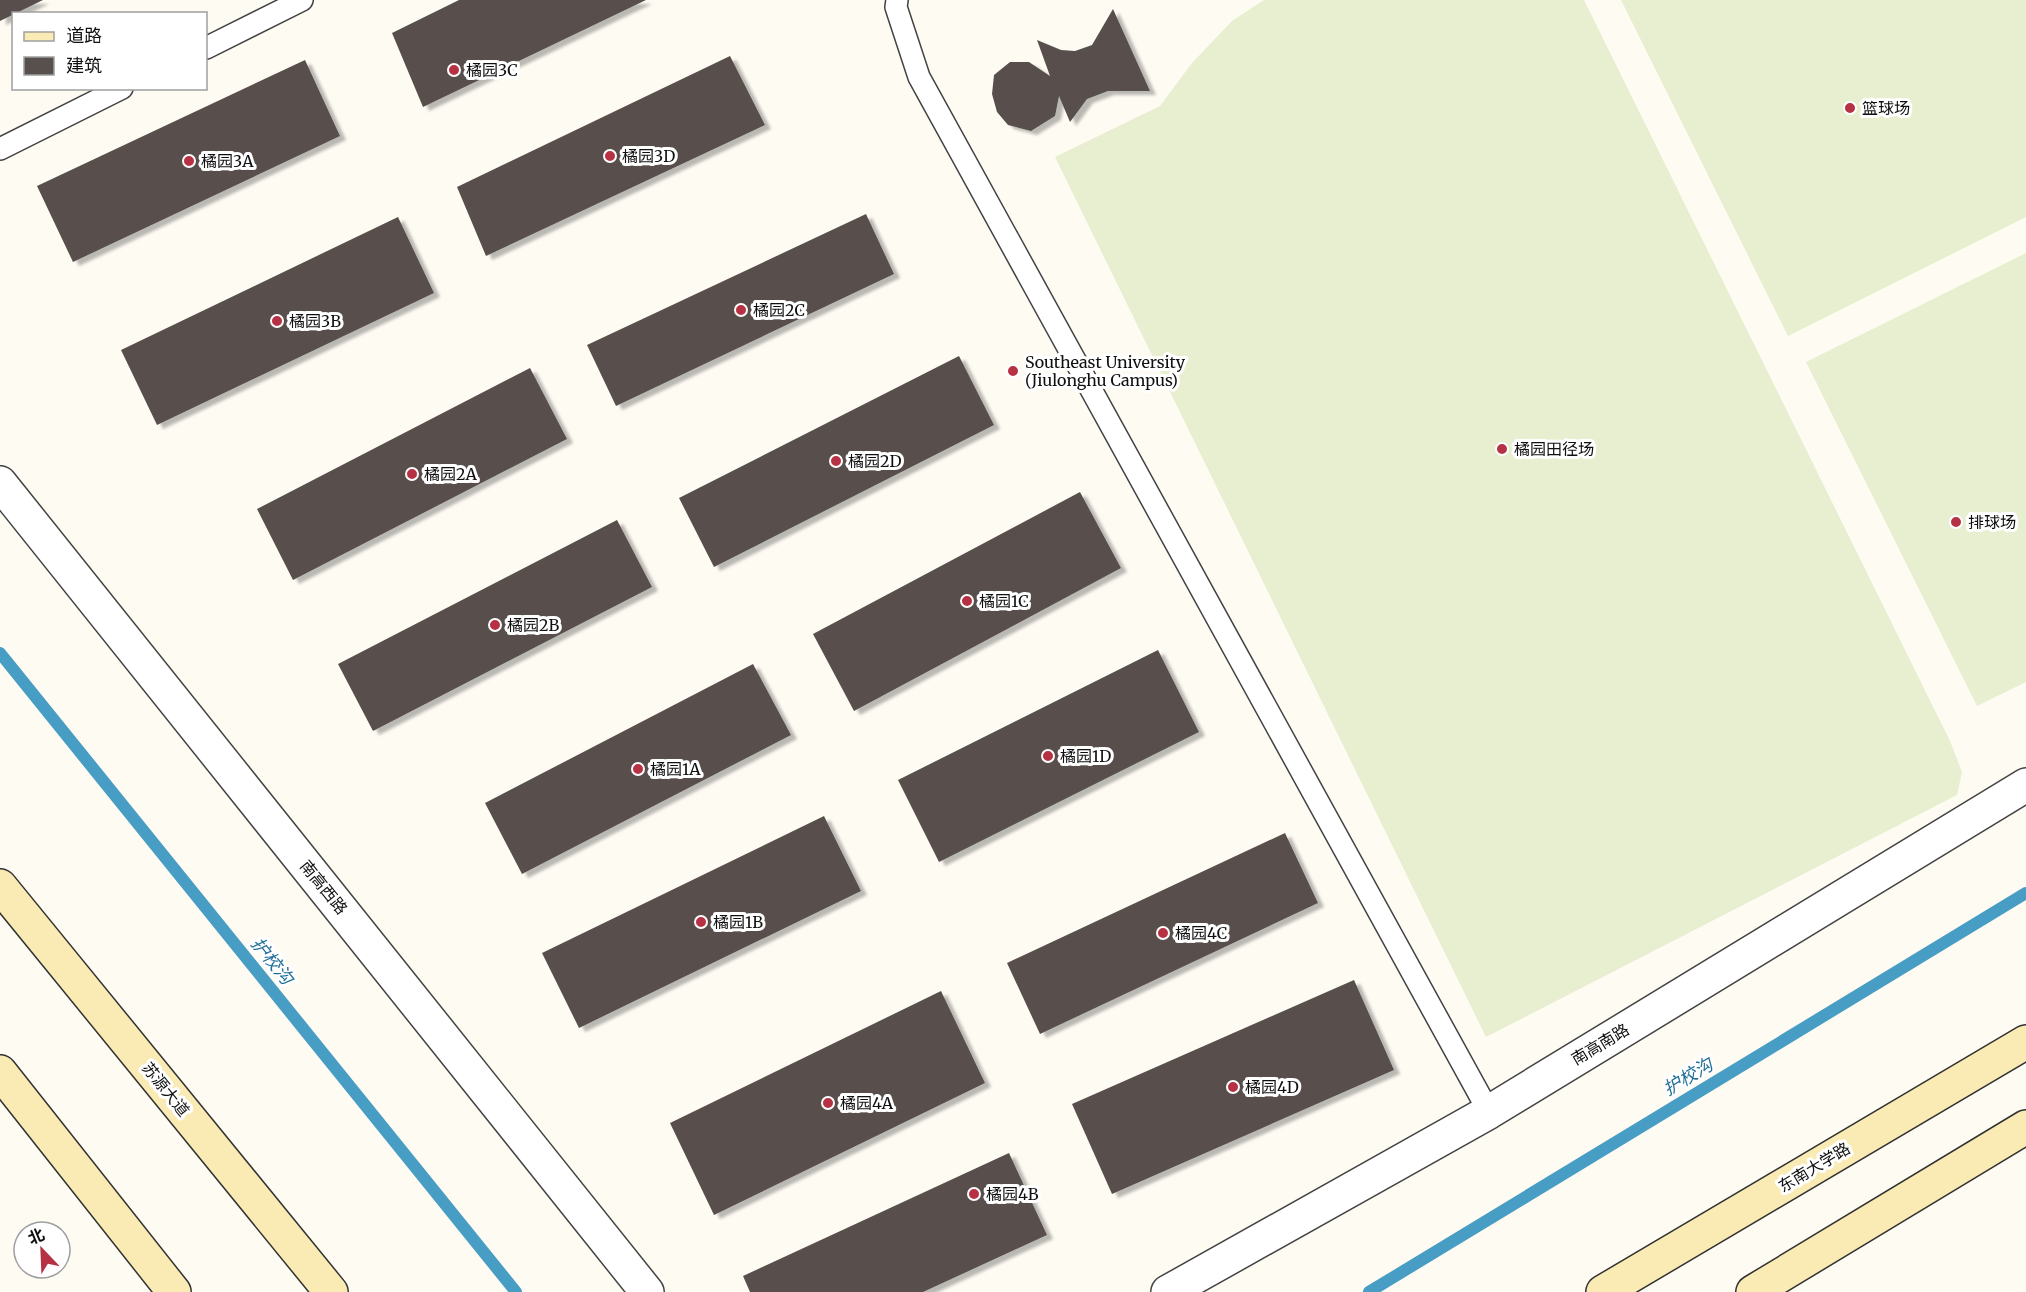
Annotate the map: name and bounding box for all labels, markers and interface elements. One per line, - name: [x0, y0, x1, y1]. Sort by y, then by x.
- legend: [12, 12, 207, 90]
- text: 道路: [66, 24, 102, 47]
- text: 建筑: [66, 54, 102, 77]
- place label: 橘园3C: [466, 60, 518, 80]
- marker: 橘园3C: [447, 63, 461, 77]
- place label: 篮球场: [1862, 98, 1910, 118]
- marker: 篮球场: [1843, 101, 1857, 115]
- place label: 橘园3D: [622, 146, 675, 166]
- marker: 橘园3D: [603, 149, 617, 163]
- place label: 橘园3A: [201, 151, 254, 171]
- marker: 橘园3A: [182, 154, 196, 168]
- place label: 橘园2C: [753, 300, 805, 320]
- marker: 橘园2C: [734, 303, 748, 317]
- place label: 橘园3B: [289, 311, 341, 331]
- marker: 橘园3B: [270, 314, 284, 328]
- place label: Southeast University (Jiulonghu Campus): [1025, 352, 1186, 390]
- marker: Southeast University (Jiulonghu Campus): [1006, 364, 1020, 378]
- place label: 橘园田径场: [1514, 439, 1594, 459]
- marker: 橘园田径场: [1495, 442, 1509, 456]
- place label: 橘园2D: [848, 451, 902, 471]
- marker: 橘园2D: [829, 454, 843, 468]
- place label: 橘园2A: [424, 464, 478, 484]
- marker: 橘园2A: [405, 467, 419, 481]
- place label: 排球场: [1968, 512, 2016, 532]
- marker: 排球场: [1949, 515, 1963, 529]
- place label: 橘园1C: [979, 591, 1029, 611]
- marker: 橘园1C: [960, 594, 974, 608]
- place label: 橘园2B: [507, 615, 560, 635]
- marker: 橘园2B: [488, 618, 502, 632]
- place label: 橘园1D: [1060, 746, 1111, 766]
- marker: 橘园1D: [1041, 749, 1055, 763]
- place label: 橘园1A: [650, 759, 701, 779]
- marker: 橘园1A: [631, 762, 645, 776]
- street label: 南高西路: [296, 856, 352, 918]
- place label: 橘园1B: [713, 912, 763, 932]
- marker: 橘园1B: [694, 915, 708, 929]
- place label: 橘园4C: [1175, 923, 1227, 943]
- marker: 橘园4C: [1156, 926, 1170, 940]
- water label: 护校沟: [246, 932, 300, 990]
- street label: 南高南路: [1567, 1019, 1633, 1069]
- water label: 护校沟: [1659, 1052, 1719, 1100]
- street label: 苏源大道: [138, 1058, 194, 1120]
- place label: 橘园4D: [1245, 1077, 1299, 1097]
- marker: 橘园4D: [1226, 1080, 1240, 1094]
- place label: 橘园4A: [840, 1093, 894, 1113]
- marker: 橘园4A: [821, 1096, 835, 1110]
- street label: 东南大学路: [1775, 1138, 1853, 1196]
- place label: 橘园4B: [986, 1184, 1039, 1204]
- marker: 橘园4B: [967, 1187, 981, 1201]
- north arrow: [12, 1220, 72, 1280]
- text: 北: [25, 1224, 47, 1249]

